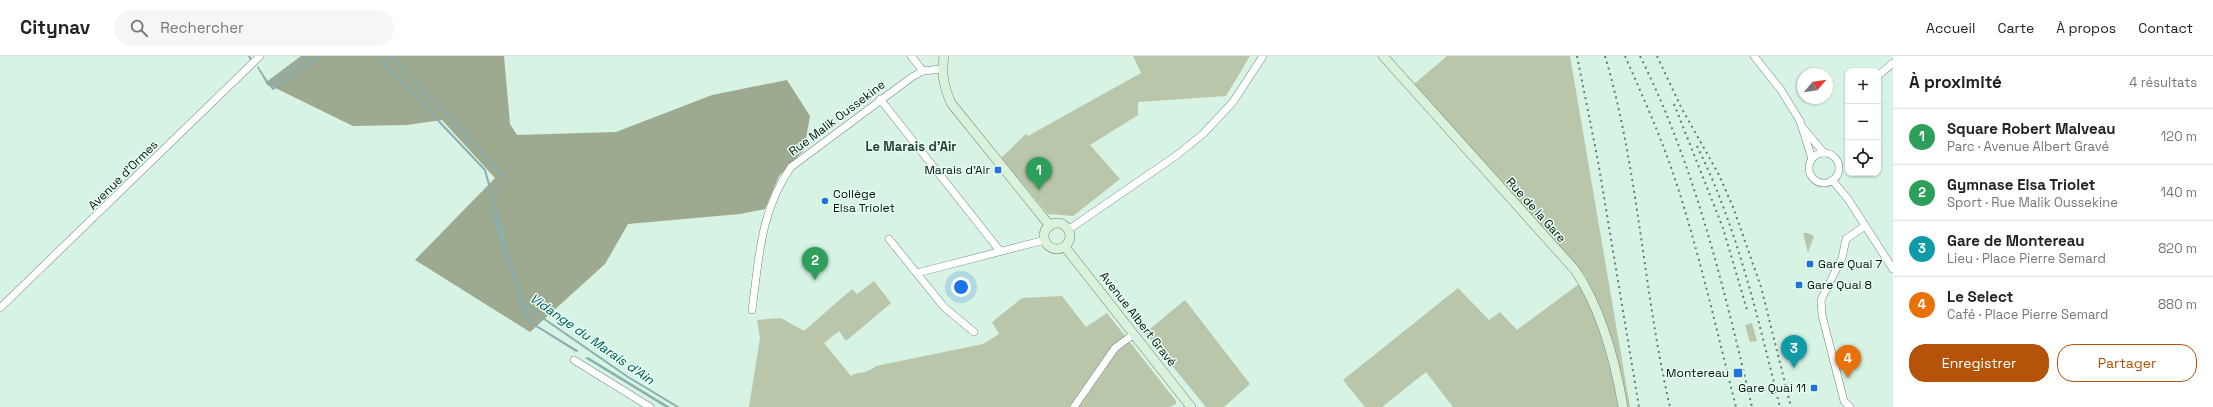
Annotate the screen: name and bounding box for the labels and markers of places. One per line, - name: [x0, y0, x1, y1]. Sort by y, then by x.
- pin: 1: [1026, 157, 1052, 190]
- place label: Marais d'Air: [924, 162, 990, 178]
- marker: Marais d'Air: [993, 165, 1003, 175]
- place label: Collège Elsa Triolet: [833, 186, 895, 216]
- marker: Collège Elsa Triolet: [820, 196, 830, 206]
- pin: 2: [802, 247, 828, 280]
- place label: Gare Quai 7: [1818, 256, 1883, 272]
- marker: Gare Quai 7: [1805, 259, 1815, 269]
- place label: Gare Quai 8: [1807, 277, 1872, 293]
- marker: Gare Quai 8: [1794, 280, 1804, 290]
- pin: 3: [1781, 335, 1807, 368]
- pin: 4: [1835, 345, 1861, 378]
- place label: Montereau: [1666, 365, 1729, 381]
- marker: Montereau: [1732, 367, 1744, 379]
- place label: Gare Quai 11: [1738, 380, 1806, 396]
- marker: Gare Quai 11: [1809, 383, 1819, 393]

